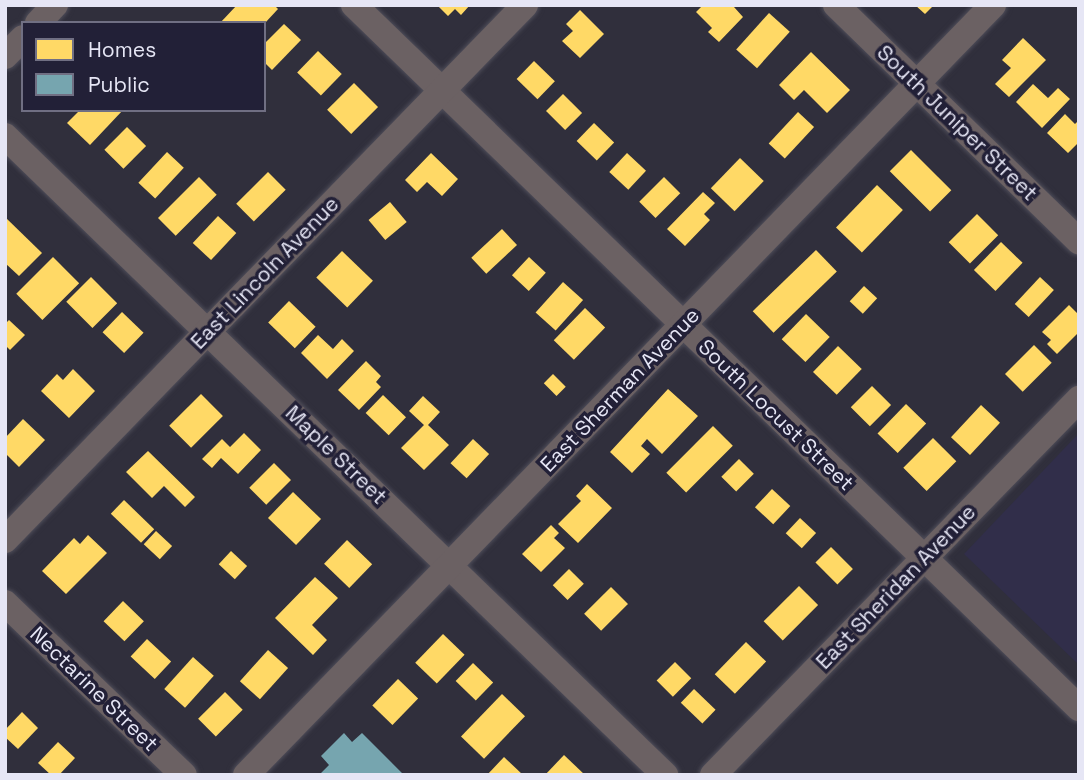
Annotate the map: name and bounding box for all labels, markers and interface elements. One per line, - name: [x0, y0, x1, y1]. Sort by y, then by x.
- legend: [21, 21, 266, 112]
- text: Homes: [88, 36, 156, 63]
- street label: South Juniper Street: [872, 40, 1042, 206]
- text: Public: [88, 71, 150, 98]
- street label: East Lincoln Avenue: [186, 191, 344, 355]
- street label: East Sherman Avenue: [535, 303, 705, 477]
- street label: South Locust Street: [693, 334, 859, 496]
- street label: Maple Street: [280, 400, 392, 510]
- street label: East Sheridan Avenue: [811, 499, 981, 675]
- street label: Nectarine Street: [25, 622, 163, 756]

